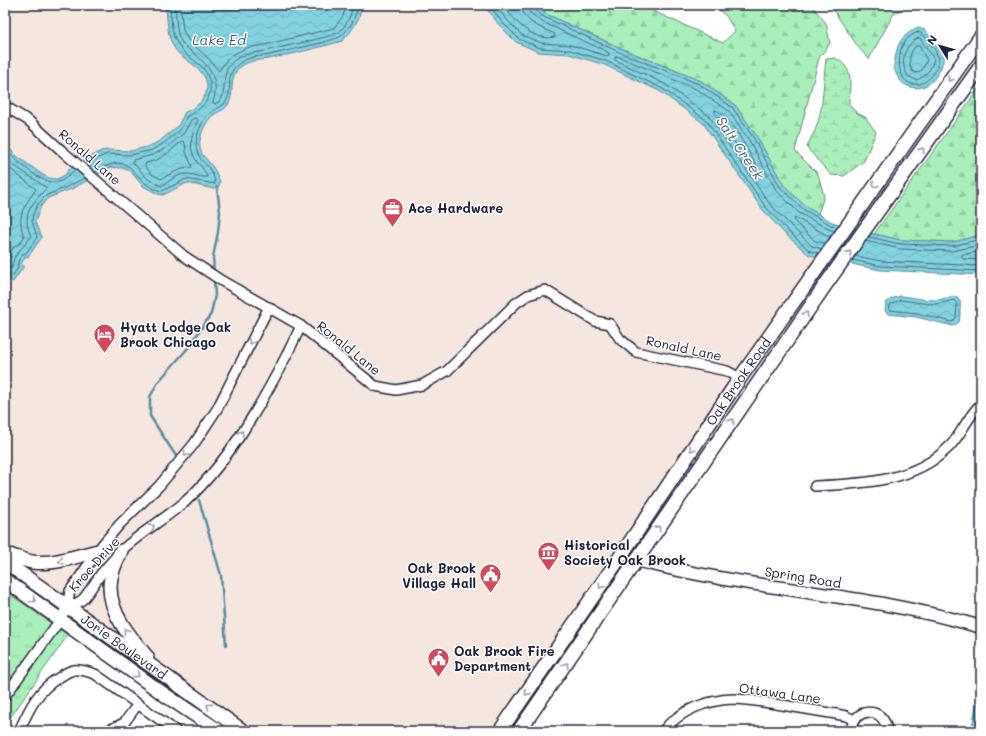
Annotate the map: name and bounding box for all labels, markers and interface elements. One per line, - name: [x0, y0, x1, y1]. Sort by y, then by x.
- north arrow: [920, 26, 960, 66]
- water label: Lake Ed: [192, 30, 247, 49]
- text: N: [923, 32, 940, 48]
- one-way arrow: [947, 75, 955, 82]
- water label: Salt Creek: [712, 112, 769, 184]
- street label: Ronald Lane: [56, 125, 125, 188]
- one-way arrow: [917, 148, 924, 155]
- one-way arrow: [873, 181, 880, 188]
- office icon: Ace Hardware: [379, 195, 405, 228]
- place label: Ace Hardware: [408, 199, 503, 216]
- one-way arrow: [844, 250, 851, 257]
- one-way arrow: [801, 311, 809, 318]
- street label: Ronald Lane: [314, 317, 385, 379]
- place label: Hyatt Lodge Oak Brook Chicago: [120, 318, 231, 350]
- hotel icon: Hyatt Lodge Oak Brook Chicago: [91, 321, 117, 354]
- street label: Ronald Lane: [645, 331, 724, 364]
- street label: Oak Brook Road: [702, 334, 774, 428]
- one-way arrow: [248, 338, 256, 345]
- one-way arrow: [727, 418, 735, 425]
- one-way arrow: [236, 430, 243, 437]
- one-way arrow: [690, 445, 697, 452]
- one-way arrow: [183, 449, 191, 457]
- one-way arrow: [148, 524, 155, 532]
- one-way arrow: [653, 525, 661, 532]
- street label: Kroc Drive: [64, 533, 123, 595]
- place label: Historical Society Oak Brook: [564, 536, 686, 569]
- museum icon: Historical Society Oak Brook: [536, 539, 562, 572]
- one-way arrow: [58, 556, 64, 565]
- place label: Oak Brook Village Hall: [402, 559, 476, 591]
- public building icon: Oak Brook Village Hall: [478, 562, 504, 595]
- street label: Spring Road: [764, 562, 843, 591]
- one-way arrow: [599, 581, 606, 588]
- one-way arrow: [28, 595, 35, 602]
- street label: Jorie Boulevard: [78, 610, 171, 682]
- one-way arrow: [124, 628, 131, 635]
- place label: Oak Brook Fire Department: [454, 642, 555, 674]
- public building icon: Oak Brook Fire Department: [426, 645, 452, 678]
- one-way arrow: [561, 662, 568, 669]
- one-way arrow: [133, 670, 140, 678]
- street label: Ottawa Lane: [738, 678, 822, 707]
- one-way arrow: [525, 688, 532, 695]
- one-way arrow: [206, 704, 213, 711]

